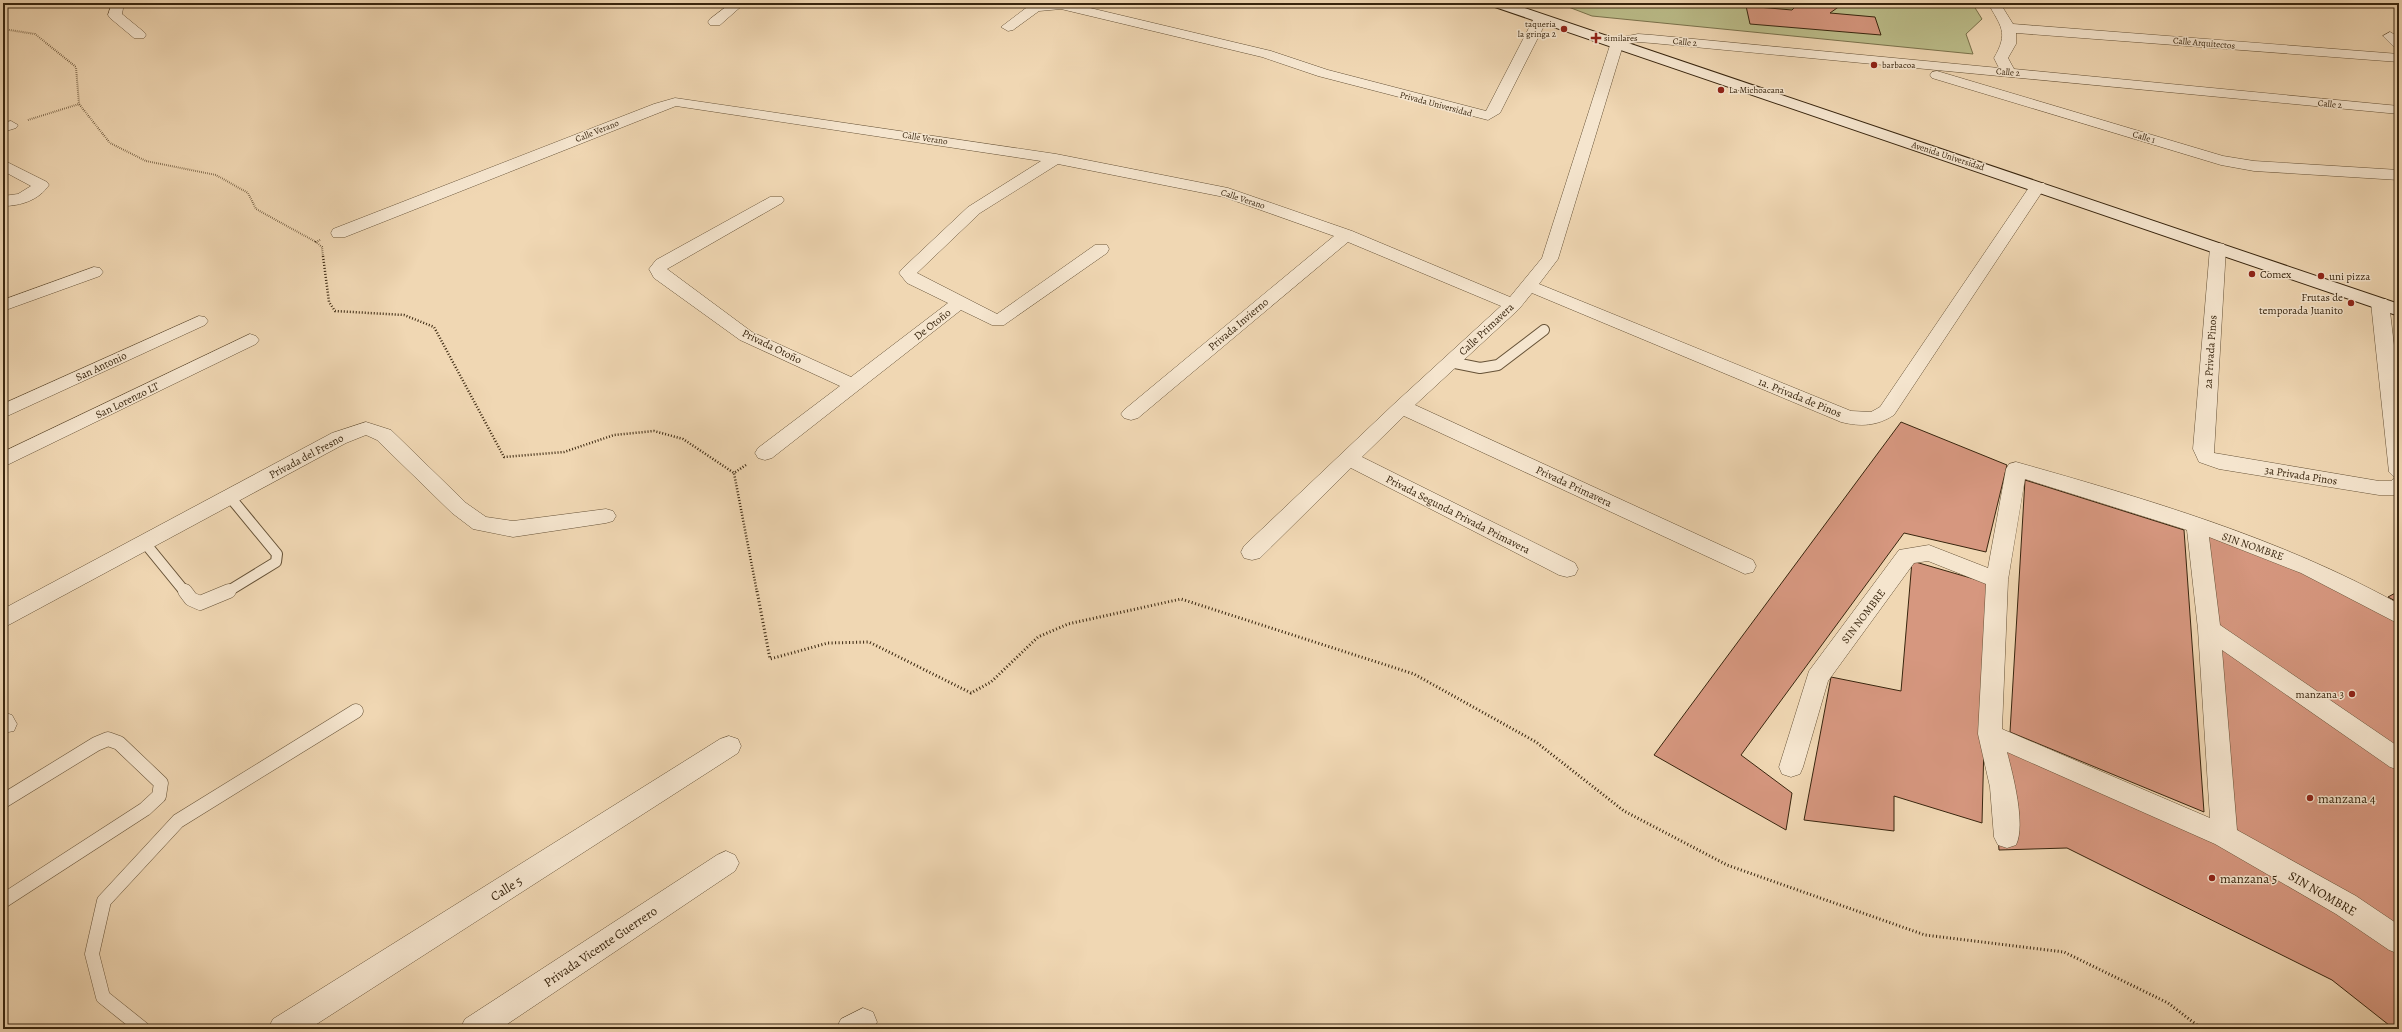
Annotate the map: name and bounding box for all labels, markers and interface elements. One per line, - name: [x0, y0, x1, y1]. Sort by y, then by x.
- place label: taqueria la gringa 2: [1518, 18, 1557, 40]
- marker: taqueria la gringa 2: [1559, 24, 1569, 34]
- place label: similares: [1604, 32, 1638, 44]
- marker: similares: [1591, 33, 1601, 43]
- street label: Calle Arquitectos: [2172, 34, 2236, 52]
- street label: Calle 2: [1672, 35, 1698, 49]
- place label: barbacoa: [1882, 59, 1916, 71]
- marker: barbacoa: [1869, 60, 1879, 70]
- street label: Calle 2: [1995, 65, 2021, 79]
- place label: La Michoacana: [1729, 84, 1785, 96]
- marker: La Michoacana: [1716, 85, 1726, 95]
- street label: Privada Universidad: [1398, 89, 1474, 119]
- street label: Calle 2: [2317, 97, 2343, 111]
- street label: Calle Verano: [573, 117, 621, 145]
- street label: Calle Verano: [901, 128, 949, 148]
- street label: Calle 1: [2131, 128, 2157, 146]
- street label: Avenida Universidad: [1909, 138, 1986, 174]
- street label: Calle Verano: [1219, 186, 1267, 212]
- place label: Comex: [2260, 267, 2292, 282]
- marker: Comex: [2247, 269, 2257, 279]
- place label: uni pizza: [2329, 269, 2371, 284]
- marker: uni pizza: [2316, 271, 2326, 281]
- place label: Frutas de temporada Juanito: [2259, 290, 2344, 318]
- street label: Privada Invierno: [1205, 294, 1272, 354]
- marker: Frutas de temporada Juanito: [2346, 298, 2356, 308]
- street label: Calle Primavera: [1455, 299, 1518, 359]
- street label: De Otoño: [911, 305, 954, 344]
- street label: 2a Privada Pinos: [2200, 315, 2221, 389]
- street label: Privada Otoño: [739, 326, 805, 368]
- street label: San Antonio: [73, 348, 130, 385]
- street label: 1a. Privada de Pinos: [1756, 374, 1844, 421]
- street label: San Lorenzo LT: [93, 379, 161, 422]
- street label: Privada del Fresno: [266, 430, 347, 482]
- street label: Privada Primavera: [1533, 462, 1615, 511]
- street label: 3a Privada Pinos: [2264, 462, 2338, 489]
- street label: Privada Segunda Privada Primavera: [1383, 471, 1533, 558]
- street label: SIN NOMBRE: [2220, 529, 2286, 564]
- street label: SIN NOMBRE: [1838, 586, 1889, 647]
- place label: manzana 3: [2296, 687, 2344, 702]
- marker: manzana 3: [2347, 689, 2357, 699]
- place label: manzana 4: [2318, 790, 2376, 807]
- marker: manzana 4: [2305, 793, 2315, 803]
- street label: SIN NOMBRE: [2285, 867, 2360, 920]
- place label: manzana 5: [2220, 870, 2277, 887]
- street label: Calle 5: [487, 872, 525, 905]
- marker: manzana 5: [2207, 873, 2217, 883]
- street label: Privada Vicente Guerrero: [540, 902, 660, 991]

